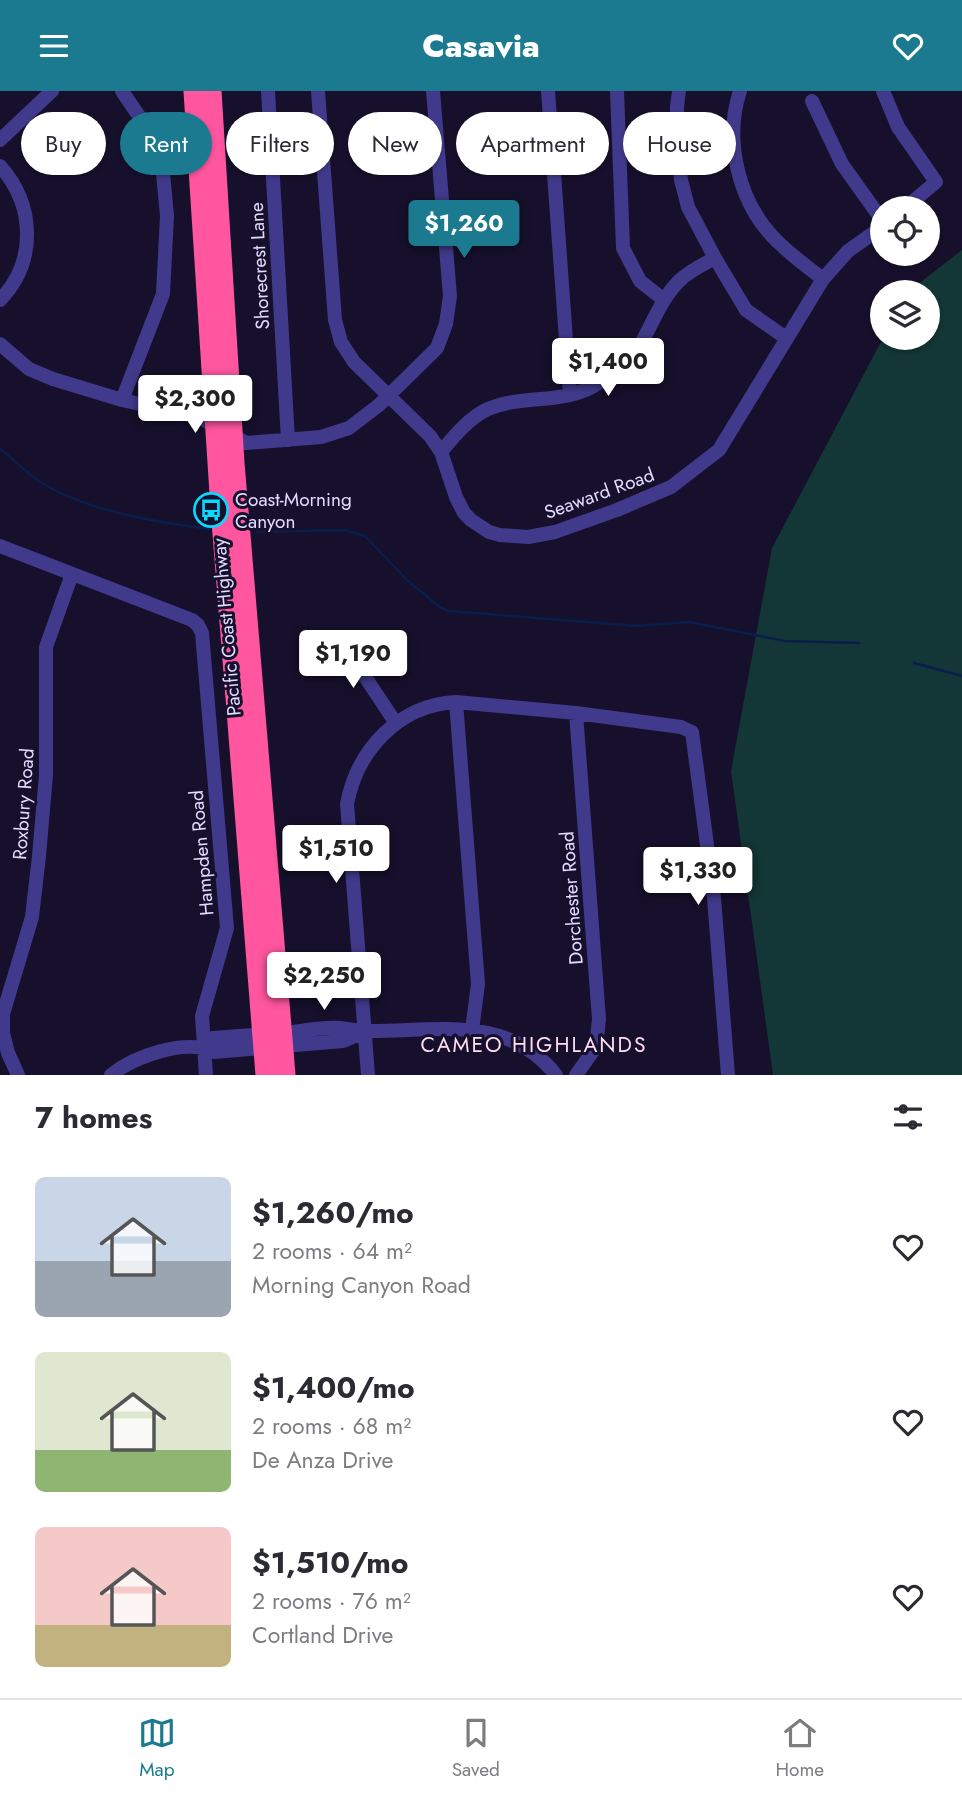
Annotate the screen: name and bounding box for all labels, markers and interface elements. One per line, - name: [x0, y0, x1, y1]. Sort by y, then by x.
- text: Casavia: [422, 23, 540, 69]
- icon: menu: [35, 27, 73, 65]
- icon: heart: [889, 27, 927, 65]
- chip: Buy: [21, 112, 106, 175]
- chip: Rent: [120, 112, 212, 175]
- chip: Filters: [226, 112, 334, 175]
- chip: New: [348, 112, 442, 175]
- chip: Apartment: [456, 112, 609, 175]
- chip: House: [623, 112, 736, 175]
- map controls: [870, 196, 940, 350]
- button: locate: [870, 196, 940, 266]
- pin: $1,260: [407, 201, 521, 260]
- street label: Shorecrest Lane: [243, 202, 276, 330]
- text: $1,260: [424, 206, 504, 240]
- button: layers: [870, 280, 940, 350]
- pin: $1,400: [551, 338, 665, 398]
- text: $1,400: [568, 344, 648, 378]
- pin: $2,300: [138, 375, 252, 435]
- text: $2,300: [154, 381, 236, 415]
- street label: Seaward Road: [540, 461, 658, 526]
- place label: Coast-Morning Canyon: [235, 486, 352, 535]
- bus stop icon: Coast-Morning Canyon: [192, 491, 230, 529]
- street label: Pacific Coast Highway: [205, 536, 248, 717]
- pin: $1,190: [296, 631, 410, 690]
- text: $1,190: [315, 636, 391, 670]
- street label: Roxbury Road: [6, 747, 41, 861]
- street label: Hampden Road: [183, 789, 220, 917]
- pin: $1,510: [279, 825, 393, 885]
- street label: Dorchester Road: [553, 830, 590, 966]
- text: $1,510: [298, 831, 374, 865]
- pin: $1,330: [641, 847, 755, 907]
- text: $1,330: [659, 853, 737, 887]
- pin: $2,250: [267, 953, 381, 1012]
- text: $2,250: [283, 958, 365, 992]
- district label: CAMEO HIGHLANDS: [421, 1030, 647, 1060]
- text: 7 homes: [35, 1096, 152, 1139]
- icon: filters: [889, 1098, 927, 1136]
- text: $1,260/mo: [252, 1191, 414, 1234]
- icon: home: [91, 1205, 175, 1289]
- icon: heart: [889, 1228, 927, 1266]
- text: 2 rooms · 64 m²: [252, 1234, 412, 1268]
- text: Morning Canyon Road: [252, 1268, 471, 1302]
- text: $1,400/mo: [252, 1366, 415, 1409]
- icon: home: [91, 1380, 175, 1464]
- icon: heart: [889, 1403, 927, 1441]
- text: 2 rooms · 68 m²: [252, 1409, 411, 1443]
- text: De Anza Drive: [252, 1443, 393, 1477]
- text: $1,510/mo: [252, 1541, 409, 1584]
- icon: home: [91, 1555, 175, 1639]
- icon: heart: [889, 1578, 927, 1616]
- text: 2 rooms · 76 m²: [252, 1584, 411, 1618]
- text: Cortland Drive: [252, 1618, 393, 1652]
- tab: Map: [138, 1714, 176, 1783]
- tab: Saved: [452, 1714, 500, 1783]
- tab: Home: [776, 1714, 824, 1783]

